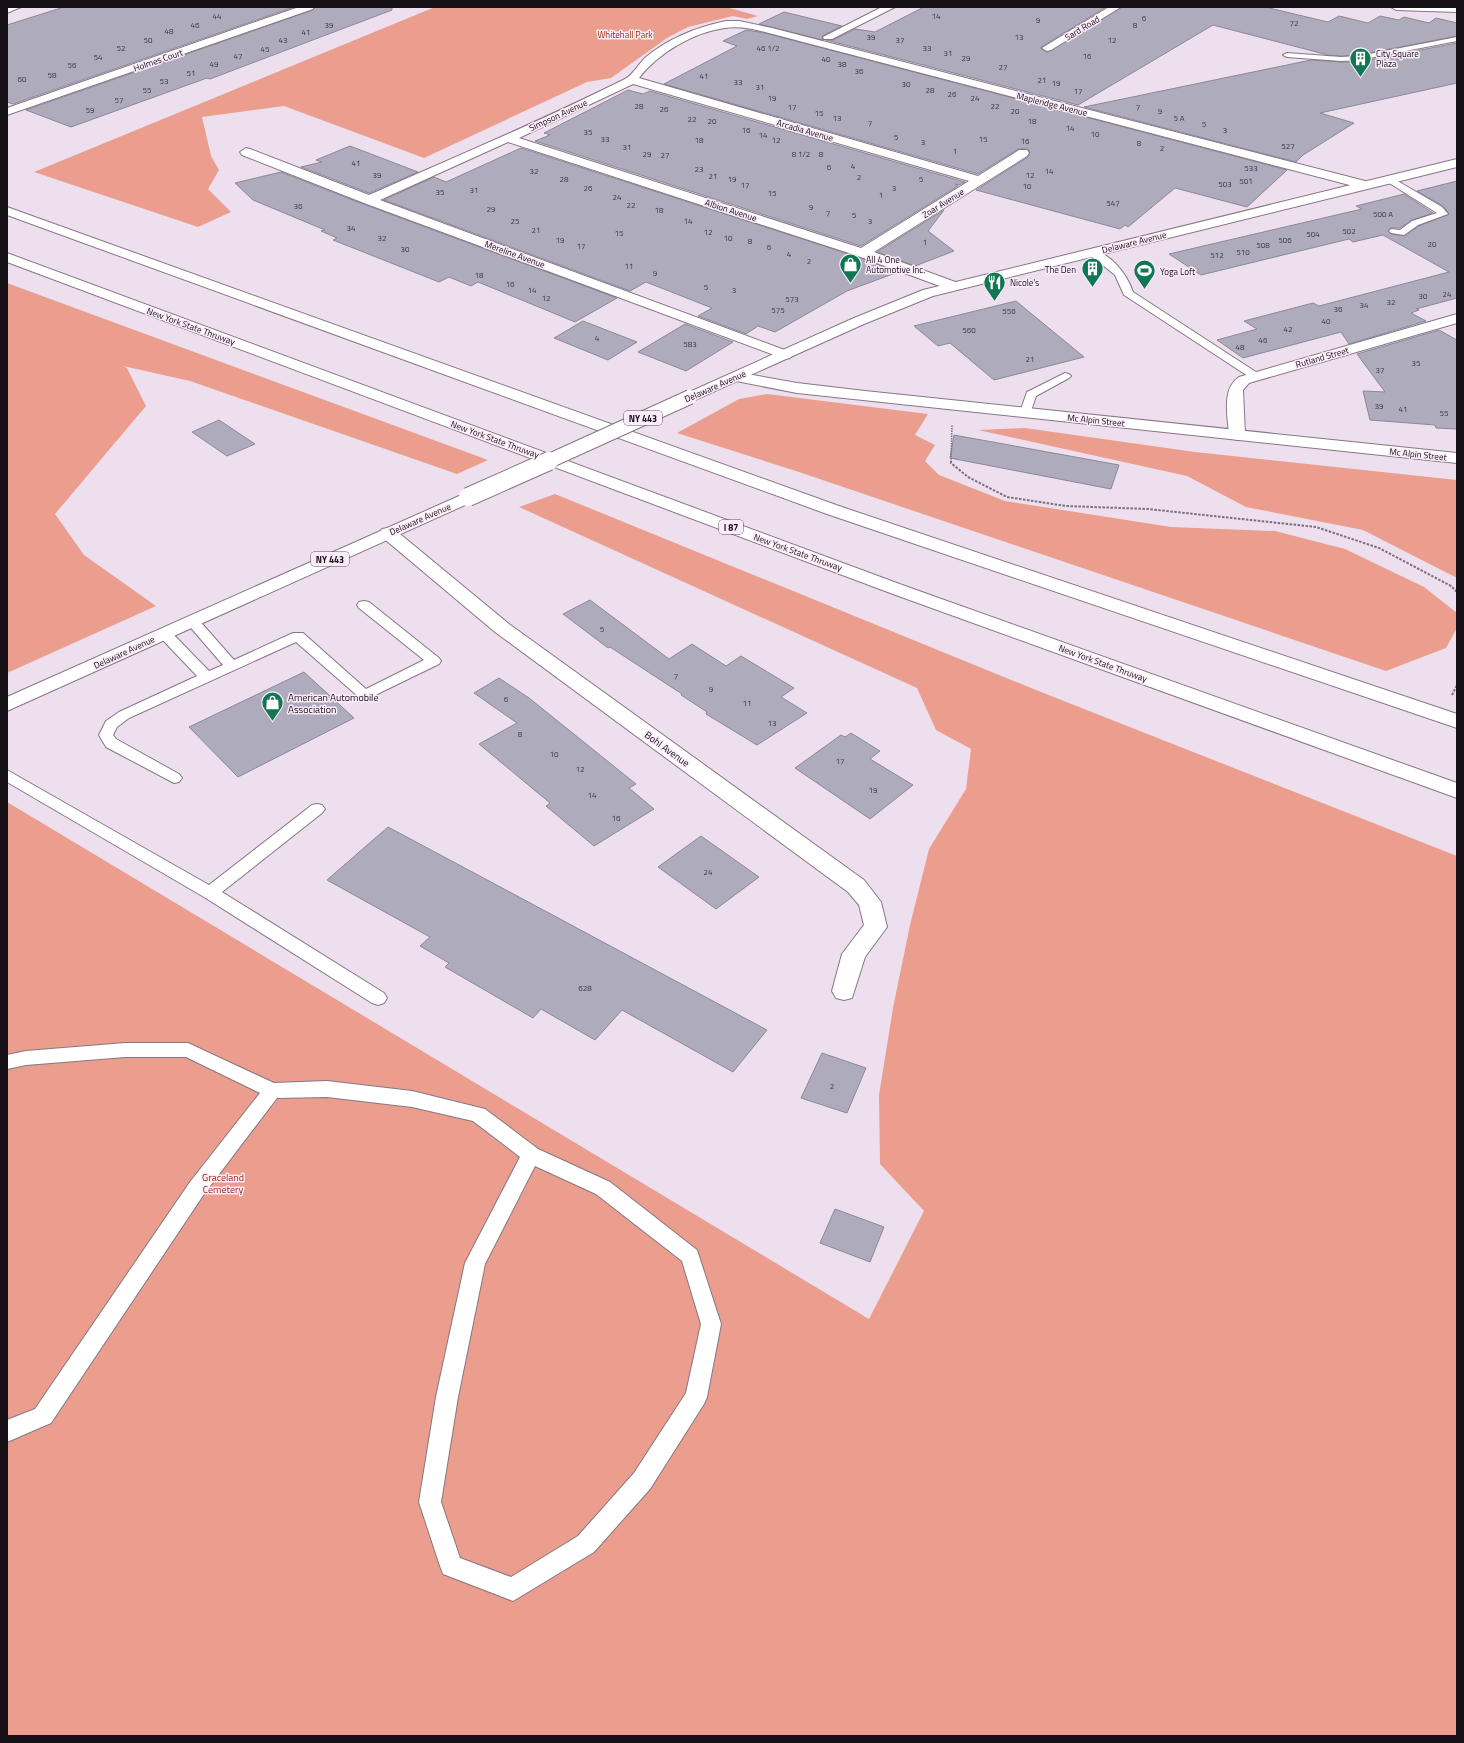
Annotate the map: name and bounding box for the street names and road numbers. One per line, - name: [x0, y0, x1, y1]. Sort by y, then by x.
- street label: Sard Road: [1062, 12, 1102, 44]
- street label: Holmes Court: [131, 45, 185, 75]
- street label: Mapleridge Avenue: [1015, 89, 1089, 119]
- street label: Simpson Avenue: [527, 96, 590, 134]
- street label: Arcadia Avenue: [775, 116, 835, 144]
- street label: Zoar Avenue: [920, 185, 967, 221]
- street label: Albion Avenue: [703, 195, 759, 225]
- street label: Delaware Avenue: [1100, 228, 1168, 256]
- street label: Mereline Avenue: [483, 237, 547, 271]
- street label: New York State Thruway: [145, 304, 238, 348]
- street label: Rutland Street: [1294, 343, 1351, 371]
- street label: Delaware Avenue: [682, 366, 748, 405]
- road number: NY 443: [624, 411, 662, 425]
- street label: Mc Alpin Street: [1067, 411, 1126, 430]
- street label: New York State Thruway: [449, 417, 542, 461]
- street label: Mc Alpin Street: [1389, 445, 1448, 464]
- street label: Delaware Avenue: [387, 499, 453, 538]
- road number: I 87: [719, 520, 743, 534]
- street label: New York State Thruway: [752, 530, 845, 574]
- road number: NY 443: [311, 552, 349, 566]
- street label: Delaware Avenue: [91, 632, 157, 672]
- street label: New York State Thruway: [1057, 641, 1150, 685]
- street label: Bohl Avenue: [641, 727, 693, 771]

